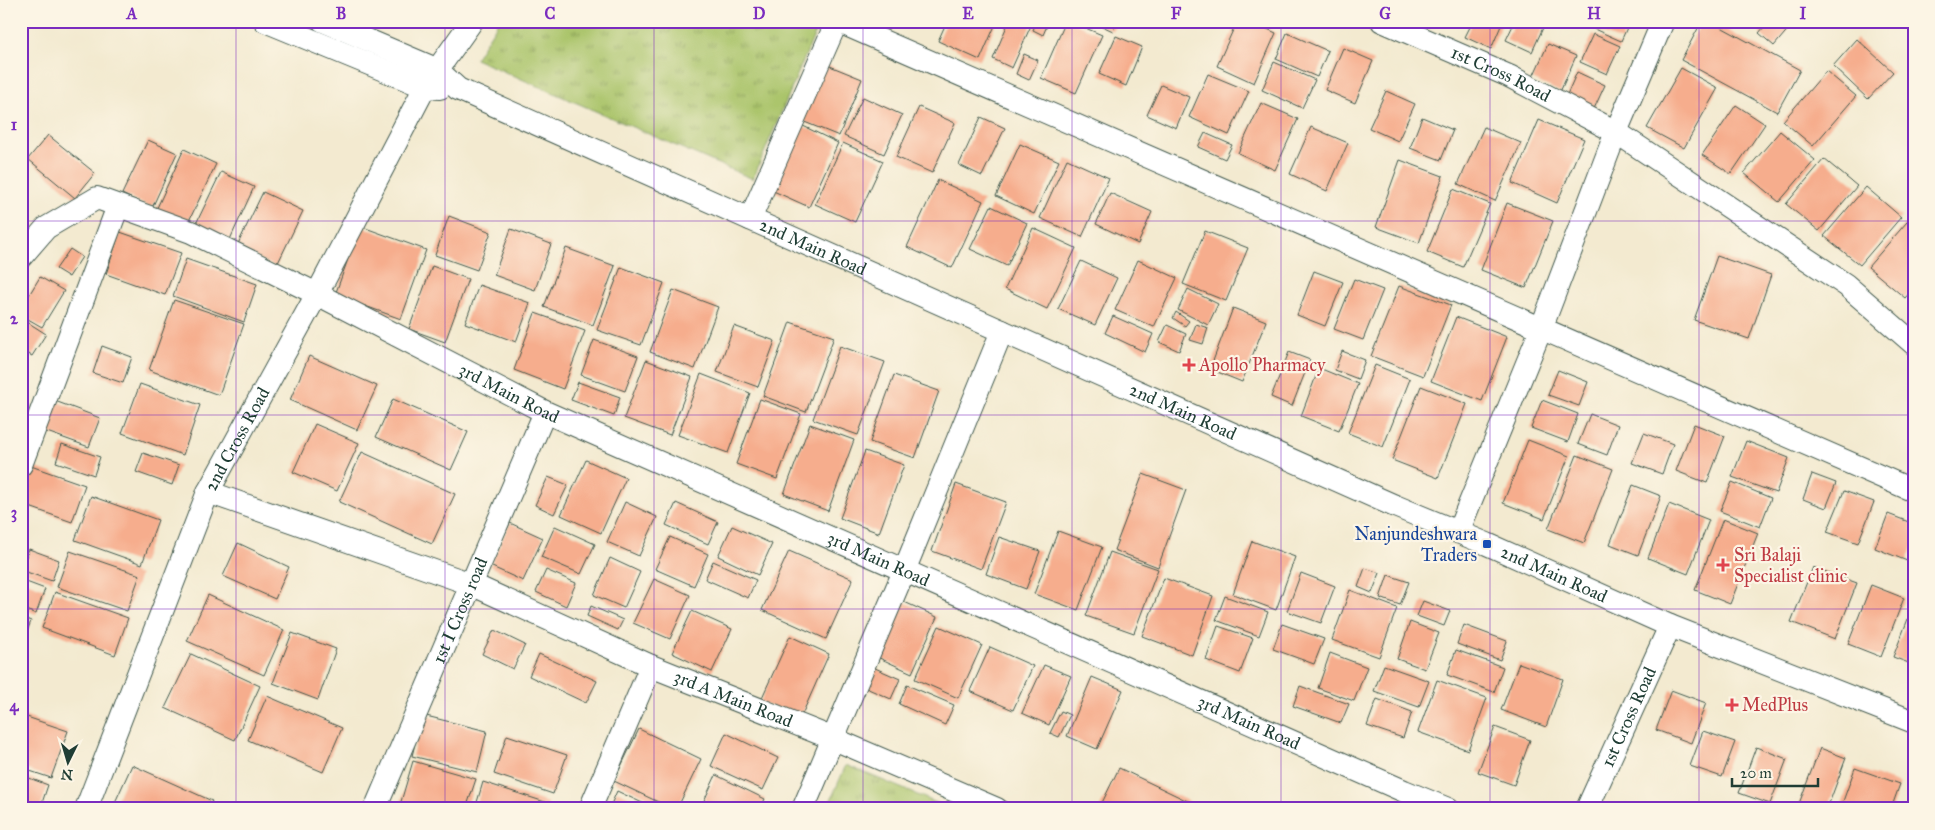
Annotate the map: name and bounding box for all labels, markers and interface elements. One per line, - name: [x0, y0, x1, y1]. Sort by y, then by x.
- text: A: [126, 4, 138, 23]
- text: B: [336, 4, 346, 23]
- text: C: [545, 4, 556, 23]
- text: D: [753, 4, 766, 23]
- text: E: [962, 4, 974, 23]
- text: F: [1171, 4, 1182, 23]
- text: G: [1379, 4, 1391, 23]
- text: H: [1587, 4, 1601, 23]
- text: I: [1800, 4, 1807, 23]
- street label: 1st Cross Road: [1448, 41, 1554, 107]
- text: 1: [11, 115, 18, 134]
- street label: 2nd Main Road: [756, 214, 870, 280]
- text: 2: [10, 309, 19, 328]
- place label: Apollo Pharmacy: [1198, 354, 1326, 376]
- street label: 3rd Main Road: [455, 358, 563, 428]
- marker: Apollo Pharmacy: [1183, 359, 1195, 371]
- street label: 2nd Main Road: [1126, 378, 1240, 445]
- street label: 2nd Cross Road: [200, 383, 275, 495]
- text: 3: [11, 503, 17, 523]
- place label: Nanjundeshwara Traders: [1354, 523, 1477, 566]
- street label: 3rd Main Road: [824, 527, 933, 591]
- marker: Nanjundeshwara Traders: [1481, 538, 1493, 550]
- street label: 2nd Main Road: [1497, 540, 1611, 607]
- place label: Sri Balaji Specialist clinic: [1734, 544, 1848, 587]
- street label: 1st I Cross road: [428, 554, 492, 667]
- marker: Sri Balaji Specialist clinic: [1716, 558, 1730, 572]
- street label: 1st Cross Road: [1596, 663, 1661, 771]
- street label: 3rd A Main Road: [671, 665, 796, 732]
- street label: 3rd Main Road: [1194, 690, 1304, 755]
- place label: MedPlus: [1742, 694, 1808, 716]
- text: 4: [10, 696, 20, 716]
- marker: MedPlus: [1726, 699, 1738, 711]
- north arrow: [42, 738, 92, 788]
- scale bar: [1732, 755, 1819, 787]
- text: 20 m: [1740, 764, 1772, 782]
- text: N: [60, 765, 74, 783]

